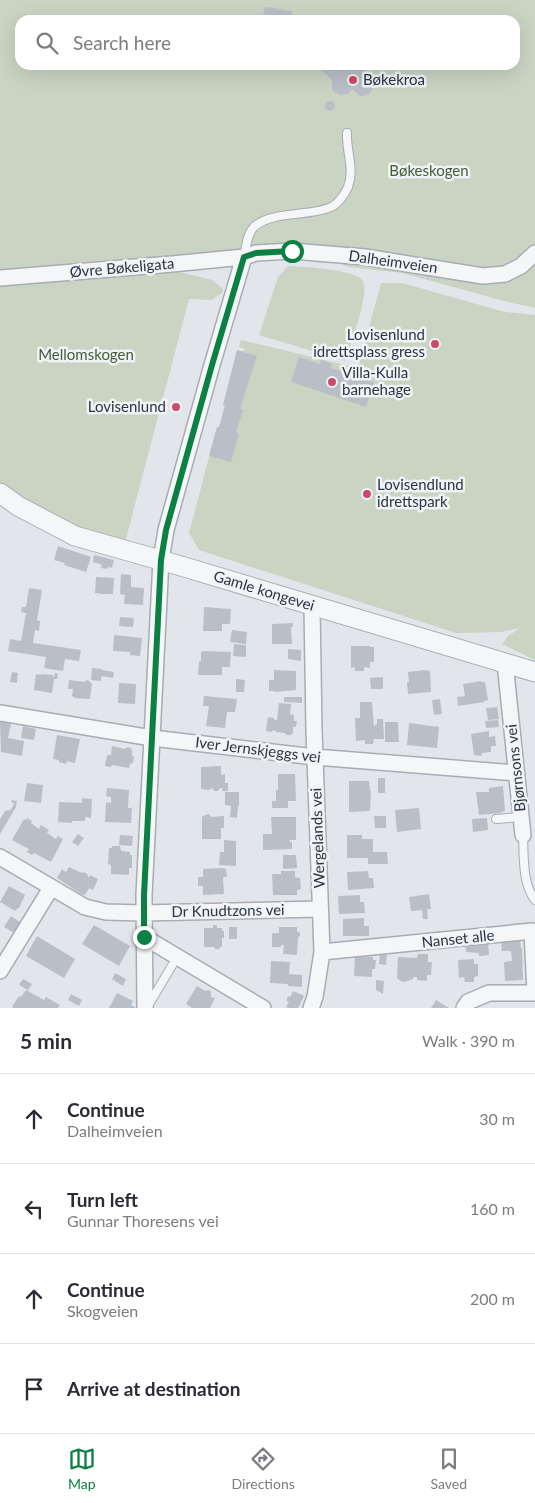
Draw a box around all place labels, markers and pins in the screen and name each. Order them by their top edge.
place label: Bøkekroa [363,70,425,88]
marker: Bøkekroa [347,74,359,86]
place label: Lovisenlund idrettsplass gress [313,325,425,360]
marker: Lovisenlund idrettsplass gress [429,338,441,350]
place label: Villa-Kulla barnehage [342,363,411,398]
marker: Villa-Kulla barnehage [326,376,338,388]
place label: Lovisenlund [88,397,166,415]
marker: Lovisenlund [170,401,182,413]
place label: Lovisendlund idrettspark [377,475,464,510]
marker: Lovisendlund idrettspark [361,488,373,500]

